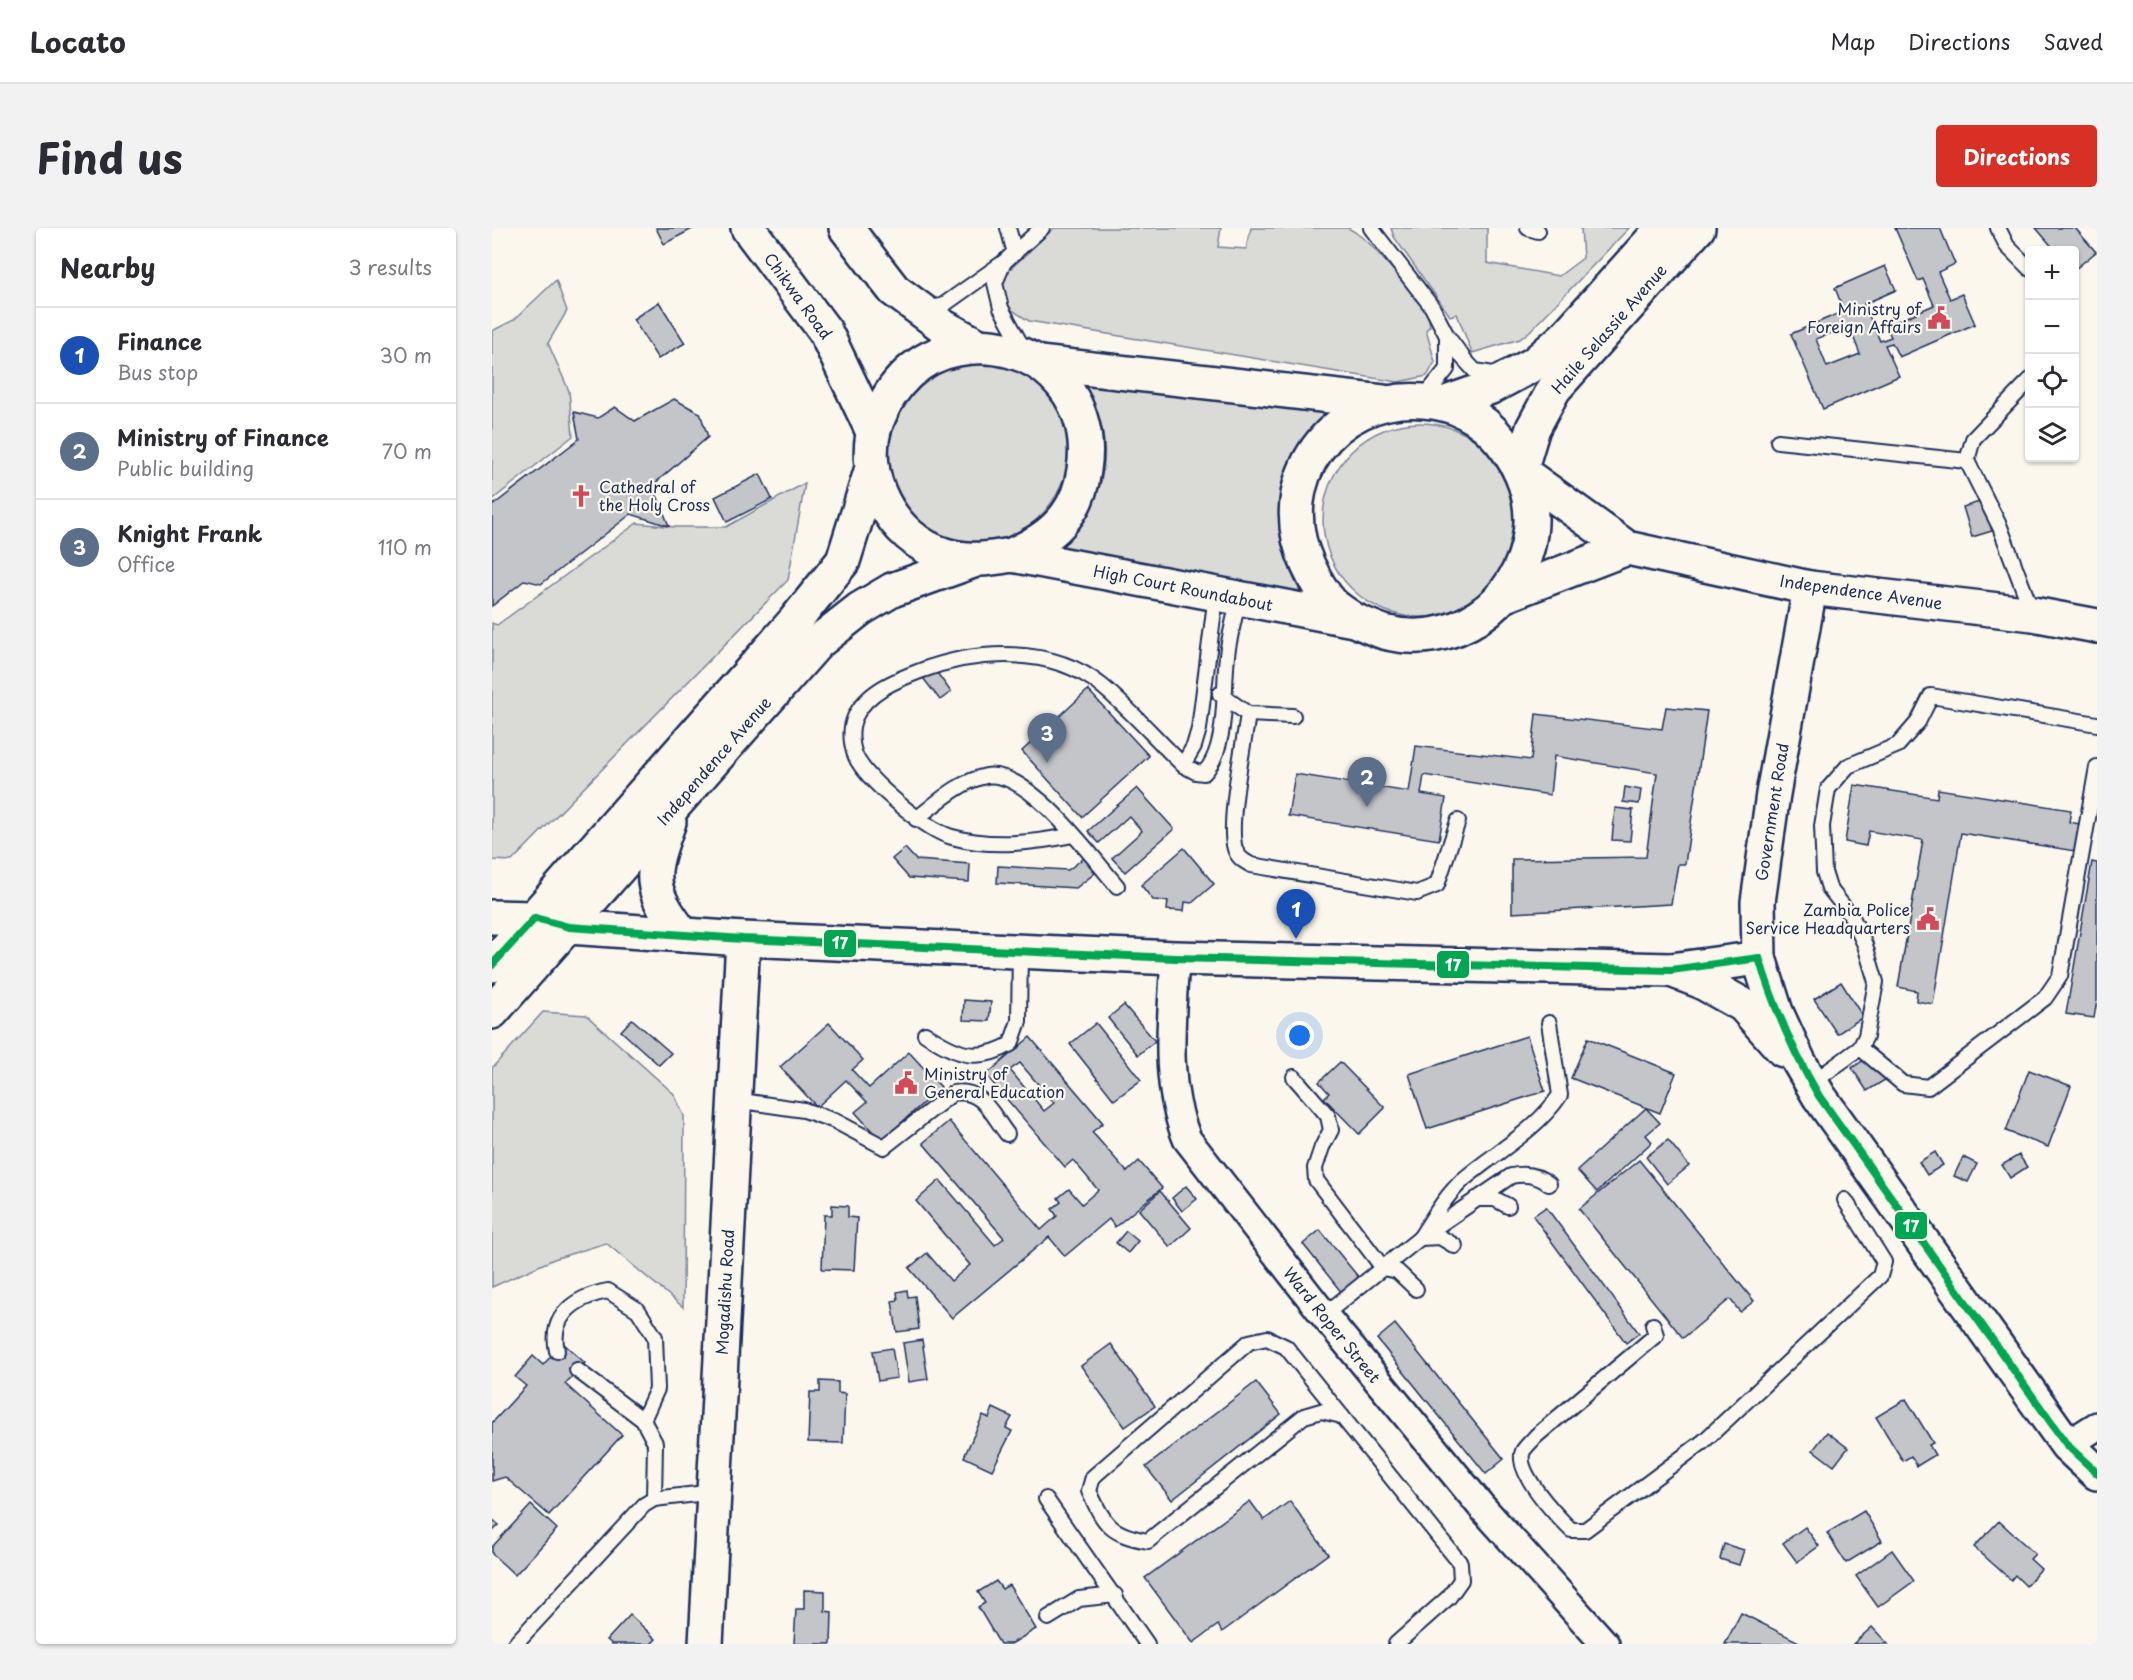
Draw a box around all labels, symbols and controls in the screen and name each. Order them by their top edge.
text: Locato [30,20,126,63]
text: Map [1830,25,1875,57]
text: Directions [1908,25,2010,57]
text: Saved [2043,25,2103,57]
text: Find us [36,125,183,188]
button: Directions [1936,125,2097,187]
map controls [2025,246,2079,462]
button: + [2025,246,2079,300]
street label: Chikwa Road [759,247,839,344]
text: Nearby [60,248,155,287]
text: 3 results [349,252,432,282]
street label: Haile Selassie Avenue [1545,258,1672,399]
place label: Ministry of Foreign Affairs [1807,296,1923,338]
button: − [2025,300,2079,354]
public building icon: Ministry of Foreign Affairs [1926,305,1952,331]
text: Finance [117,324,202,357]
text: 1 [75,340,84,370]
text: 30 m [379,340,432,370]
button: locate [2025,354,2079,408]
text: Bus stop [117,357,198,387]
button: layers [2025,408,2079,462]
text: Ministry of Finance [117,420,329,453]
text: 2 [72,436,87,466]
text: 70 m [382,436,432,466]
text: Public building [117,453,254,483]
place label: Cathedral of the Holy Cross [599,474,710,516]
church icon: Cathedral of the Holy Cross [568,483,594,509]
text: Knight Frank [117,516,263,549]
text: 3 [73,532,86,562]
text: 110 m [378,532,432,562]
text: Office [117,549,175,579]
street label: High Court Roundabout [1091,558,1275,616]
street label: Independence Avenue [1778,568,1944,614]
street label: Independence Avenue [650,690,776,830]
pin: 3 [1028,714,1066,763]
street label: Government Road [1748,741,1794,883]
pin: 2 [1348,758,1386,807]
pin: 1 [1276,890,1316,939]
place label: Zambia Police Service Headquarters [1745,897,1910,939]
public building icon: Zambia Police Service Headquarters [1915,906,1941,932]
line badge: 17 [823,929,857,958]
text: 17 [832,930,849,954]
line badge: 17 [1436,950,1470,979]
text: 17 [1445,952,1462,976]
your location [1285,1021,1314,1050]
place label: Ministry of General Education [924,1061,1065,1103]
public building icon: Ministry of General Education [893,1070,919,1096]
line badge: 17 [1894,1211,1928,1240]
text: 17 [1903,1213,1920,1237]
street label: Mogadishu Road [709,1228,739,1356]
street label: Ward Roper Street [1278,1261,1387,1388]

